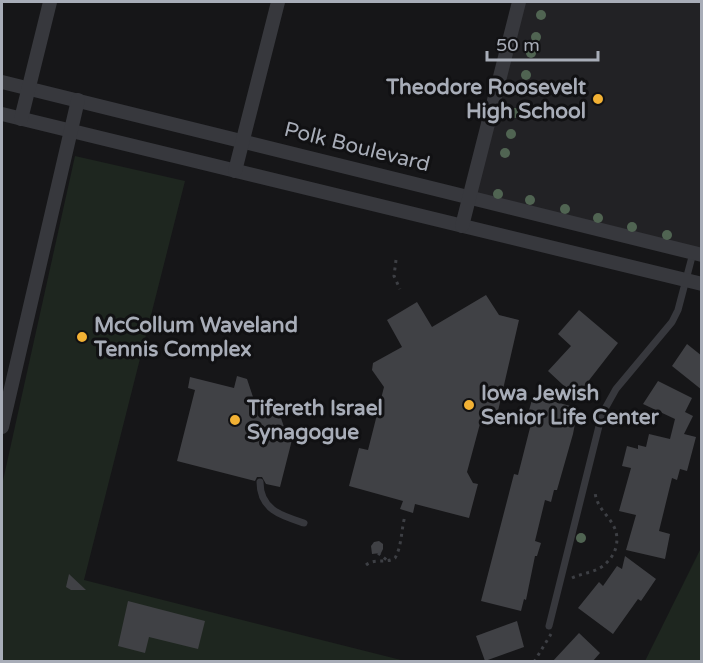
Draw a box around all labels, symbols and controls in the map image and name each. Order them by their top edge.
scale bar [487,24,598,62]
text: 50 m [496,34,540,56]
place label: Theodore Roosevelt High School [385,75,586,124]
marker: Theodore Roosevelt High School [591,92,605,106]
street label: Polk Boulevard [281,117,433,177]
place label: McCollum Waveland Tennis Complex [93,313,298,362]
marker: McCollum Waveland Tennis Complex [75,330,89,344]
place label: Iowa Jewish Senior Life Center [481,381,660,430]
place label: Tifereth Israel Synagogue [246,396,383,445]
marker: Iowa Jewish Senior Life Center [462,398,476,412]
marker: Tifereth Israel Synagogue [228,413,242,427]

